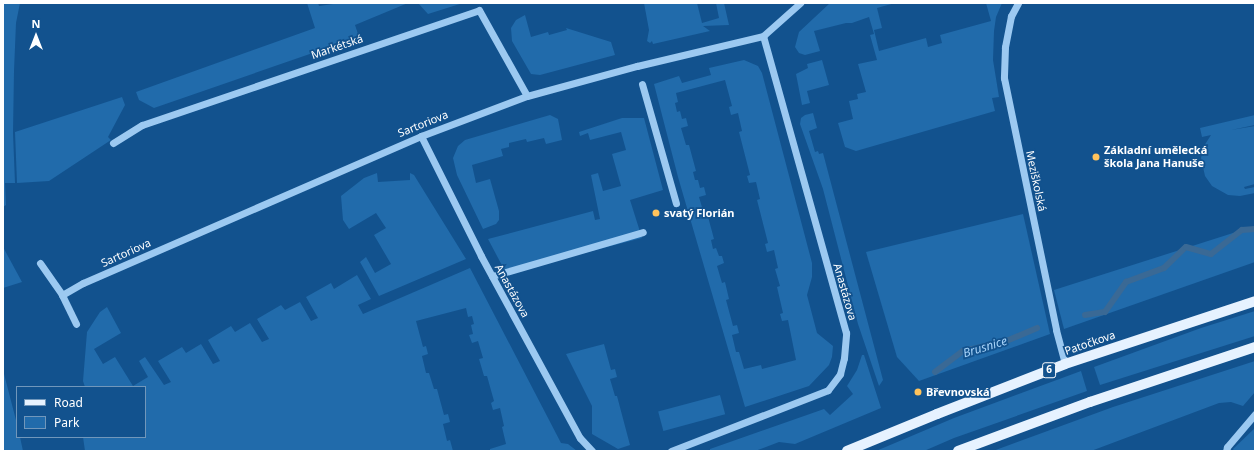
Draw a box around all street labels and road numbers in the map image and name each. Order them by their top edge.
street label: Markétská [309,32,365,62]
street label: Sartoriova [396,108,450,140]
street label: Meziškolská [1023,149,1049,213]
street label: Sartoriova [99,236,153,270]
street label: Anastázova [492,262,532,320]
street label: Anastázova [831,262,859,322]
street label: Patočkova [1063,328,1117,358]
road number: 6 [1042,362,1056,378]

